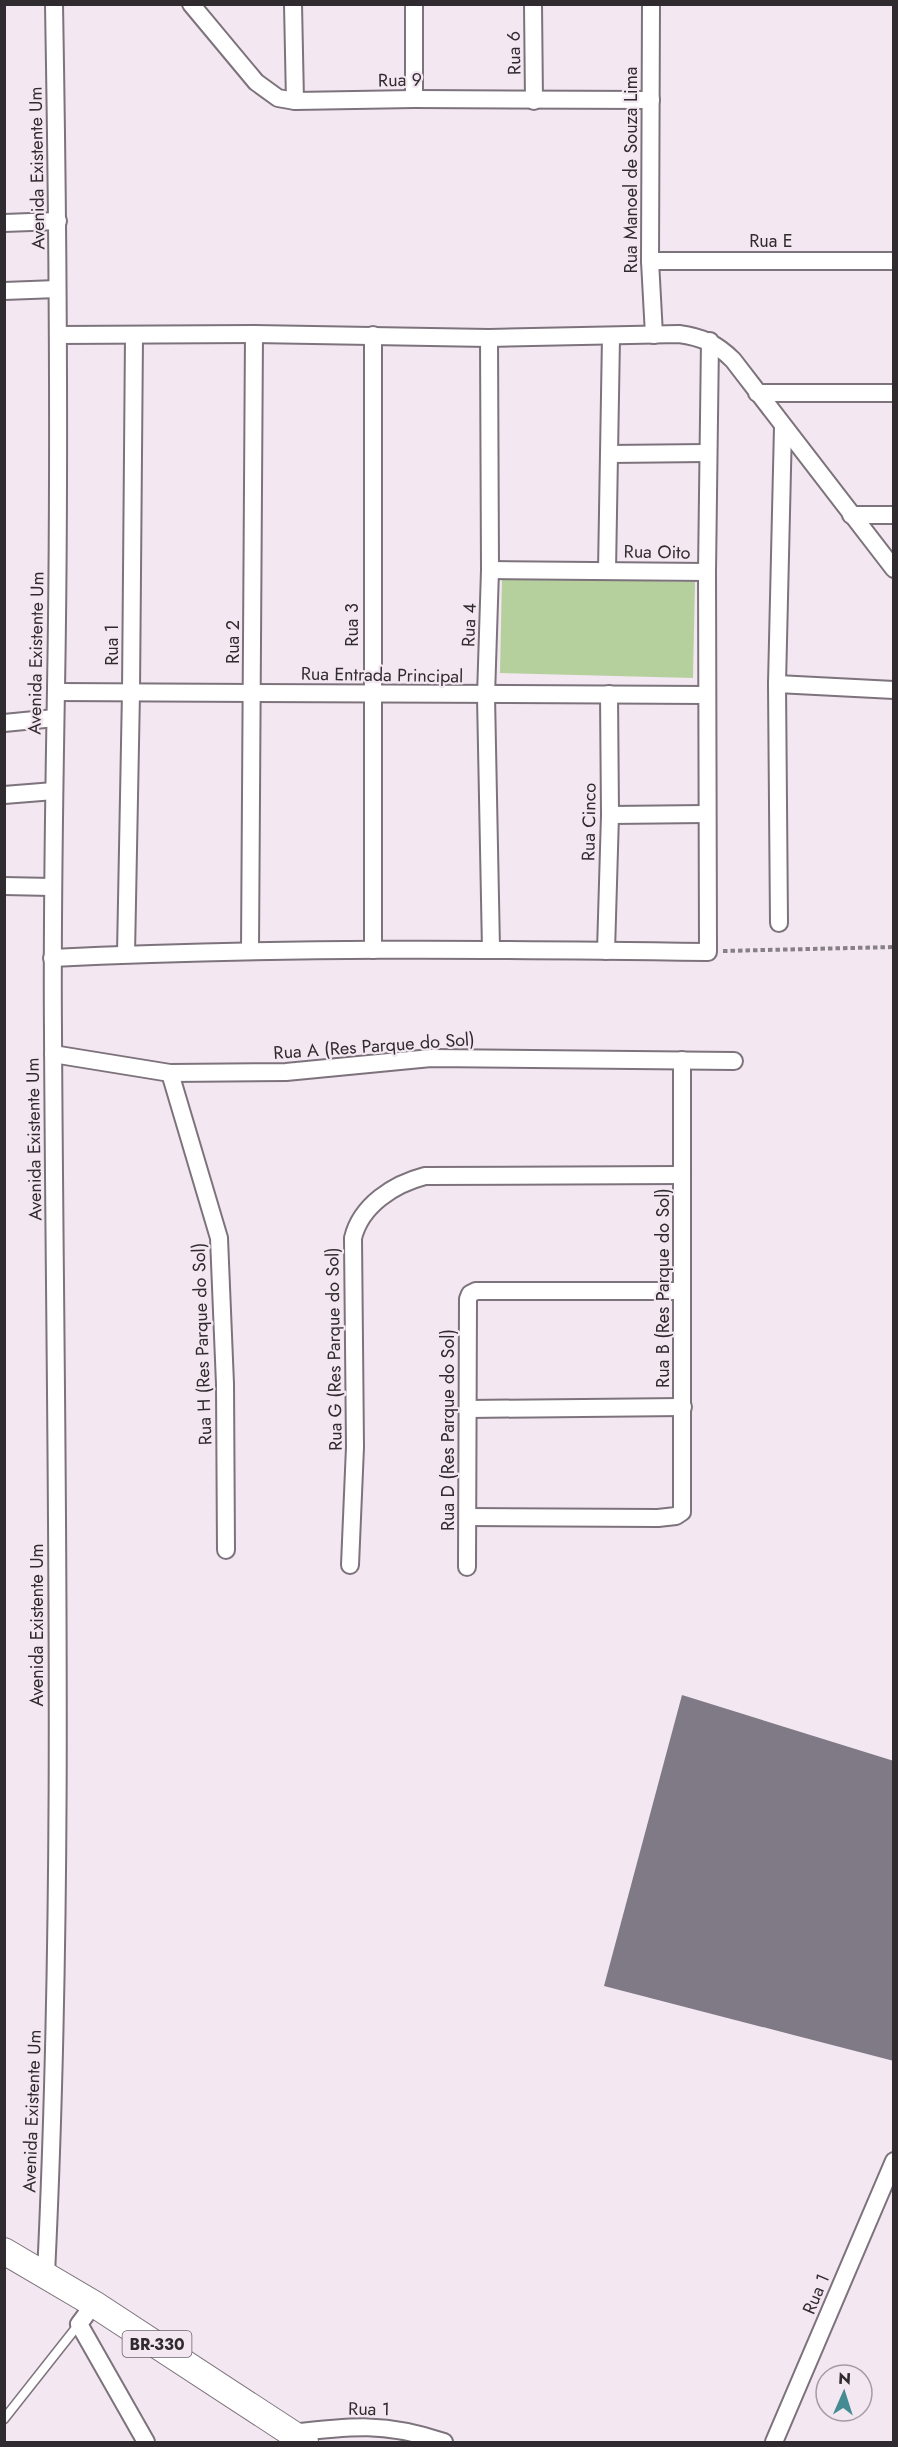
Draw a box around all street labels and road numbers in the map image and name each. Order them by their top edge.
street label: Rua 6 [501,31,527,75]
street label: Rua 9 [378,67,422,93]
street label: Rua Manoel de Souza Lima [618,67,644,273]
street label: Avenida Existente Um [23,86,51,250]
street label: Rua E [749,228,793,254]
street label: Rua Oito [623,538,691,566]
street label: Avenida Existente Um [22,571,50,735]
street label: Rua 3 [339,603,365,647]
street label: Rua 4 [455,603,483,647]
street label: Rua 2 [220,620,246,664]
street label: Rua 1 [99,624,125,666]
street label: Rua Entrada Principal [301,661,463,689]
street label: Rua Cinco [575,782,603,861]
street label: Rua A (Res Parque do Sol) [273,1026,475,1066]
street label: Avenida Existente Um [20,1057,48,1221]
street label: Rua B (Res Parque do Sol) [650,1188,676,1388]
street label: Rua H (Res Parque do Sol) [185,1242,219,1446]
street label: Rua G (Res Parque do Sol) [319,1247,349,1451]
street label: Rua D (Res Parque do Sol) [435,1329,461,1531]
street label: Avenida Existente Um [24,1543,50,1707]
street label: Avenida Existente Um [16,2029,48,2193]
street label: Rua 1 [796,2270,836,2318]
road number: BR-330 [122,2331,192,2357]
street label: Rua 1 [348,2396,390,2422]

